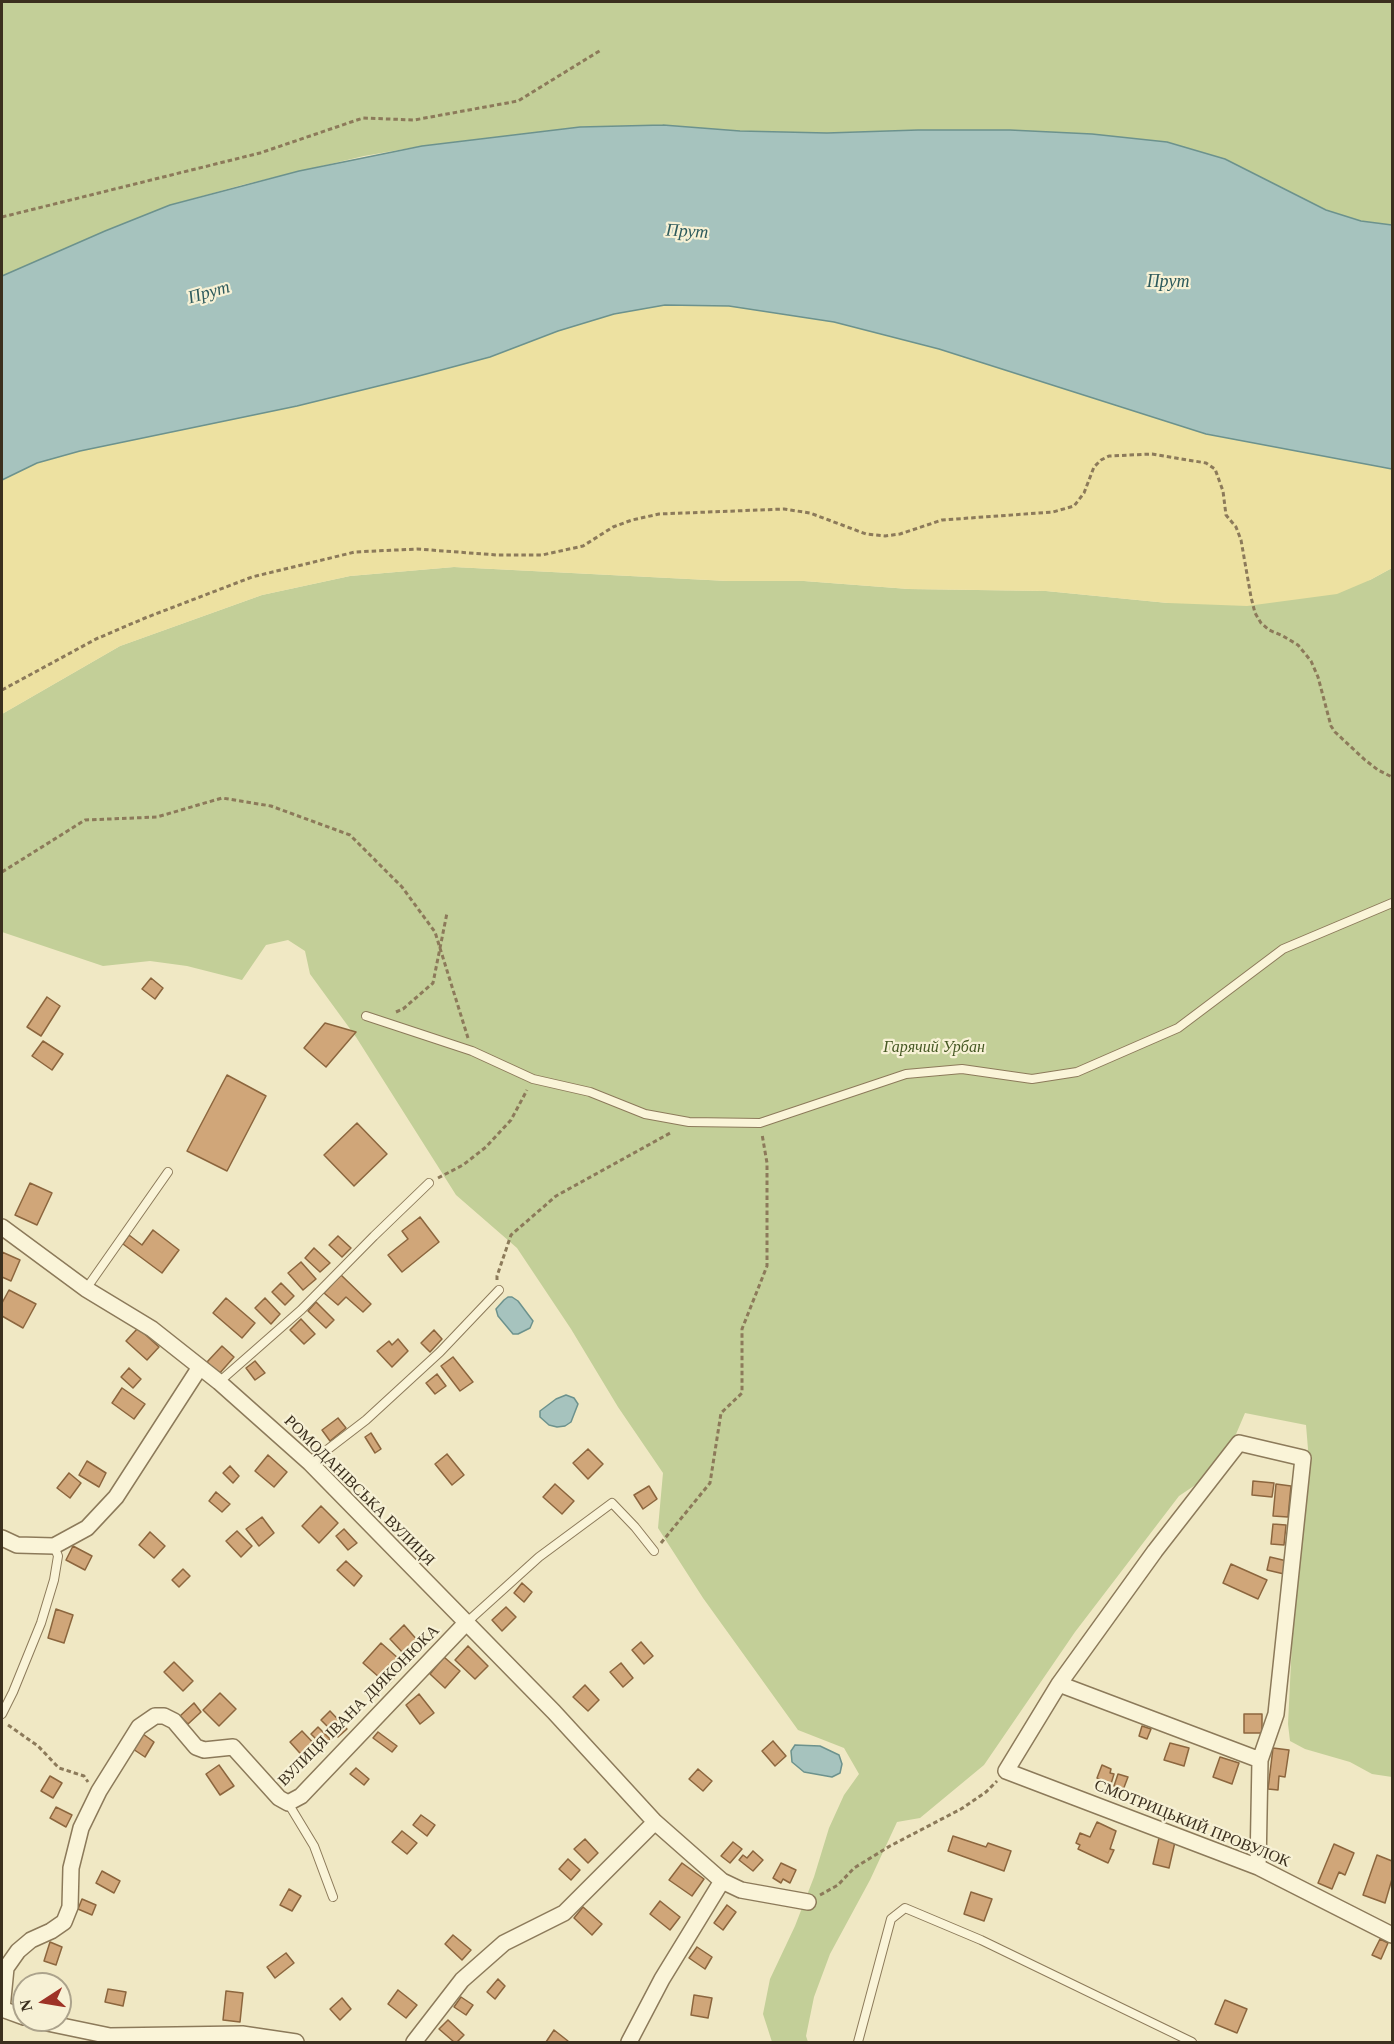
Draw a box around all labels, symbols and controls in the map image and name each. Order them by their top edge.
water label: Прут [665,220,709,244]
water label: Прут [1147,271,1189,293]
water label: Прут [185,277,233,309]
park label: Гарячий Урбан [883,1038,985,1058]
street label: РОМОДАНІВСЬКА ВУЛИЦЯ [280,1412,438,1570]
street label: ВУЛИЦЯ ІВАНА ДІЯКОНЮКА [274,1621,444,1791]
street label: СМОТРИЦЬКИЙ ПРОВУЛОК [1091,1776,1293,1872]
north arrow [12,1972,72,2032]
text: N [16,1998,35,2013]

